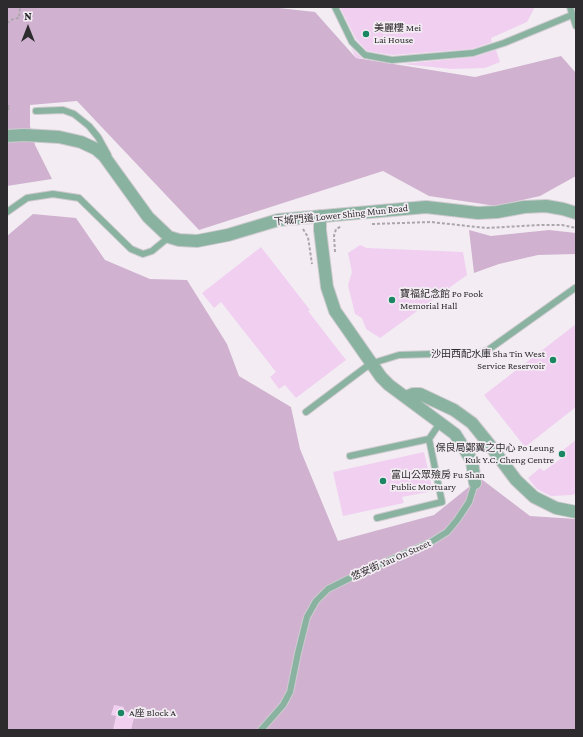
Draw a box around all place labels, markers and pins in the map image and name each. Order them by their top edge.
place label: 美麗樓 Mei Lai House [374,22,421,46]
marker: 美麗樓 Mei Lai House [361,29,371,39]
place label: 寶福紀念館 Po Fook Memorial Hall [400,288,483,312]
marker: 寶福紀念館 Po Fook Memorial Hall [387,295,397,305]
place label: 沙田西配水庫 Sha Tin West Service Reservoir [431,348,545,372]
marker: 沙田西配水庫 Sha Tin West Service Reservoir [548,355,558,365]
place label: 保良局鄭翼之中心 Po Leung Kuk Y.C. Cheng Centre [436,442,554,466]
marker: 保良局鄭翼之中心 Po Leung Kuk Y.C. Cheng Centre [557,449,567,459]
place label: 富山公眾殮房 Fu Shan Public Mortuary [391,469,485,492]
marker: 富山公眾殮房 Fu Shan Public Mortuary [378,476,388,486]
place label: A座 Block A [129,707,176,719]
marker: A座 Block A [116,708,126,718]

